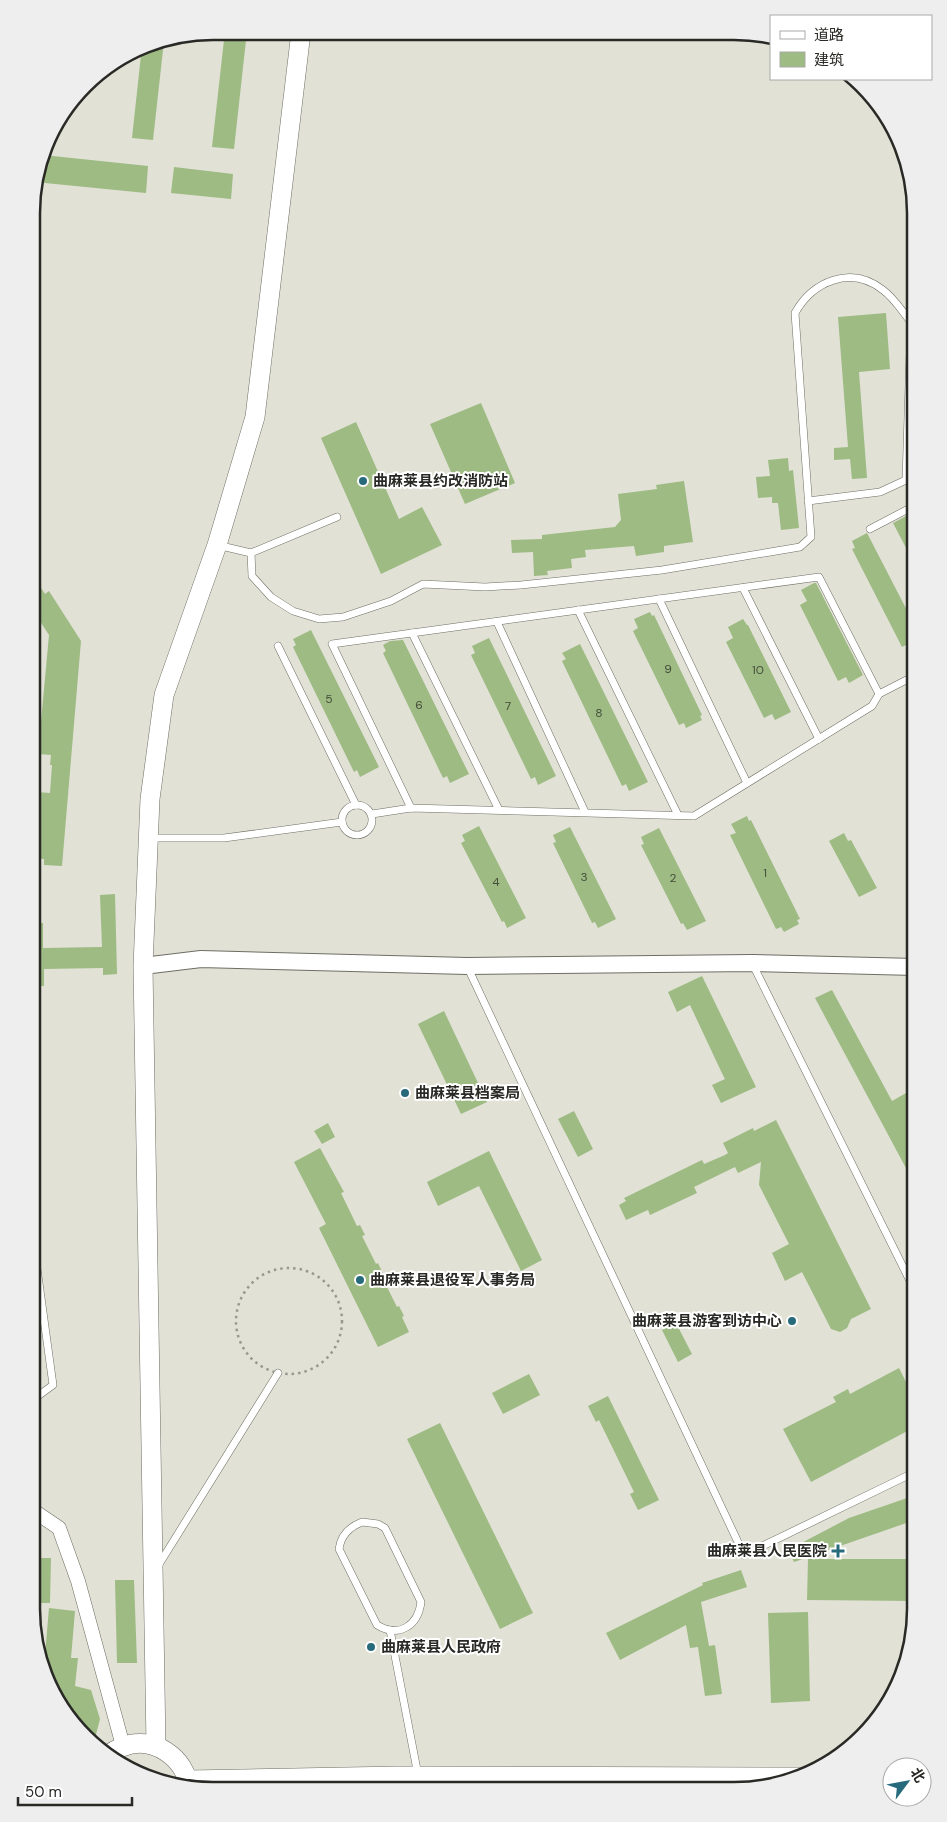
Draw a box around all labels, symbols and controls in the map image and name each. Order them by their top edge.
legend [770,15,932,80]
text: 道路 [814,25,844,45]
text: 建筑 [814,50,844,70]
place label: 曲麻莱县约改消防站 [373,471,508,491]
marker: 曲麻莱县约改消防站 [357,475,369,487]
house number: 9 [664,661,672,677]
house number: 10 [752,662,764,678]
house number: 5 [325,691,333,707]
house number: 6 [415,697,423,713]
house number: 7 [505,698,511,714]
house number: 8 [595,705,603,721]
house number: 1 [763,865,767,881]
house number: 3 [580,869,588,885]
house number: 2 [670,870,677,886]
house number: 4 [492,874,500,890]
place label: 曲麻莱县档案局 [415,1083,520,1103]
marker: 曲麻莱县档案局 [399,1087,411,1099]
place label: 曲麻莱县退役军人事务局 [370,1270,535,1290]
marker: 曲麻莱县退役军人事务局 [354,1274,366,1286]
place label: 曲麻莱县游客到访中心 [632,1311,782,1331]
marker: 曲麻莱县游客到访中心 [786,1315,798,1327]
place label: 曲麻莱县人民医院 [707,1541,827,1561]
marker: 曲麻莱县人民医院 [831,1544,845,1558]
place label: 曲麻莱县人民政府 [381,1637,501,1657]
marker: 曲麻莱县人民政府 [365,1641,377,1653]
north arrow [882,1757,932,1807]
text: 北 [907,1764,929,1786]
scale bar [18,1774,131,1806]
text: 50 m [25,1782,62,1802]

